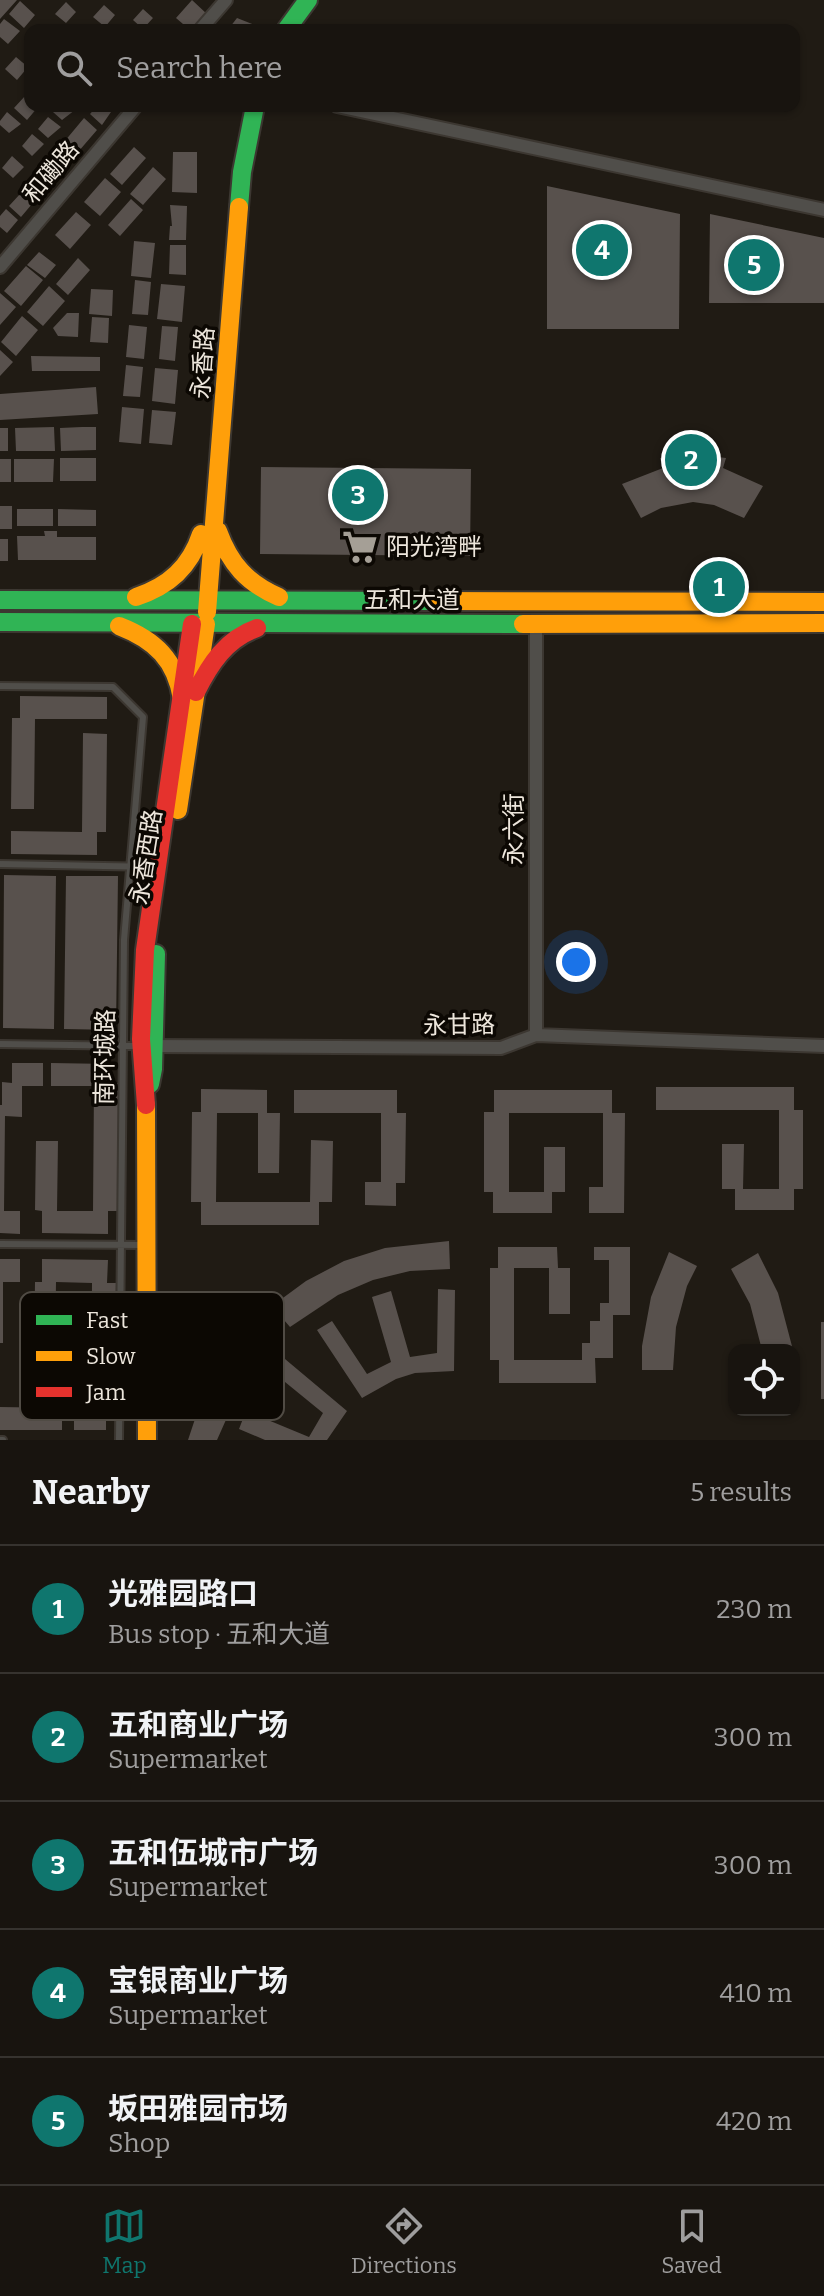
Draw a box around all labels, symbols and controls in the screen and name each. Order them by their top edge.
search box [24,24,800,112]
icon: search [52,46,96,90]
text: Search here [116,50,283,86]
street label: 和磡路 [17,135,85,209]
pin: 4 [576,220,628,280]
pin: 5 [728,235,780,295]
street label: 永香路 [187,326,219,400]
pin: 2 [665,430,717,490]
pin: 3 [332,465,384,525]
supermarket icon: 阳光湾畔 [341,528,379,566]
place label: 阳光湾畔 [386,533,482,561]
pin: 1 [693,557,745,617]
street label: 五和大道 [364,586,460,614]
street label: 永六街 [500,793,528,865]
street label: 永香西路 [125,807,167,907]
your location [556,942,596,982]
street label: 南环城路 [90,1009,120,1105]
street label: 永甘路 [423,1010,495,1040]
legend [20,1292,284,1420]
text: Fast [86,1307,128,1334]
text: Slow [86,1343,136,1370]
map controls [728,1344,800,1416]
button: locate [728,1344,800,1416]
text: Jam [85,1379,126,1406]
text: Nearby [32,1472,150,1513]
text: 5 results [690,1477,792,1508]
text: 光雅园路口 [108,1576,258,1612]
text: 1 [52,1594,64,1625]
text: 230 m [716,1594,792,1625]
text: Bus stop · 五和大道 [108,1619,330,1650]
text: 五和商业广场 [108,1707,288,1743]
text: 2 [51,1722,65,1753]
text: 300 m [714,1722,792,1753]
text: Supermarket [108,1744,268,1775]
text: 五和伍城市广场 [108,1835,318,1871]
text: 3 [51,1850,65,1881]
text: 300 m [714,1850,792,1881]
text: Supermarket [108,1872,268,1903]
text: 宝银商业广场 [108,1963,288,1999]
text: 4 [50,1978,66,2009]
text: 410 m [720,1978,792,2009]
text: Supermarket [108,2000,268,2031]
text: 坂田雅园市场 [108,2091,288,2127]
text: 5 [51,2106,65,2137]
text: 420 m [716,2106,792,2137]
text: Shop [108,2128,170,2159]
tab: Map [102,2204,147,2279]
tab: Directions [351,2204,457,2279]
tab: Saved [661,2204,722,2279]

